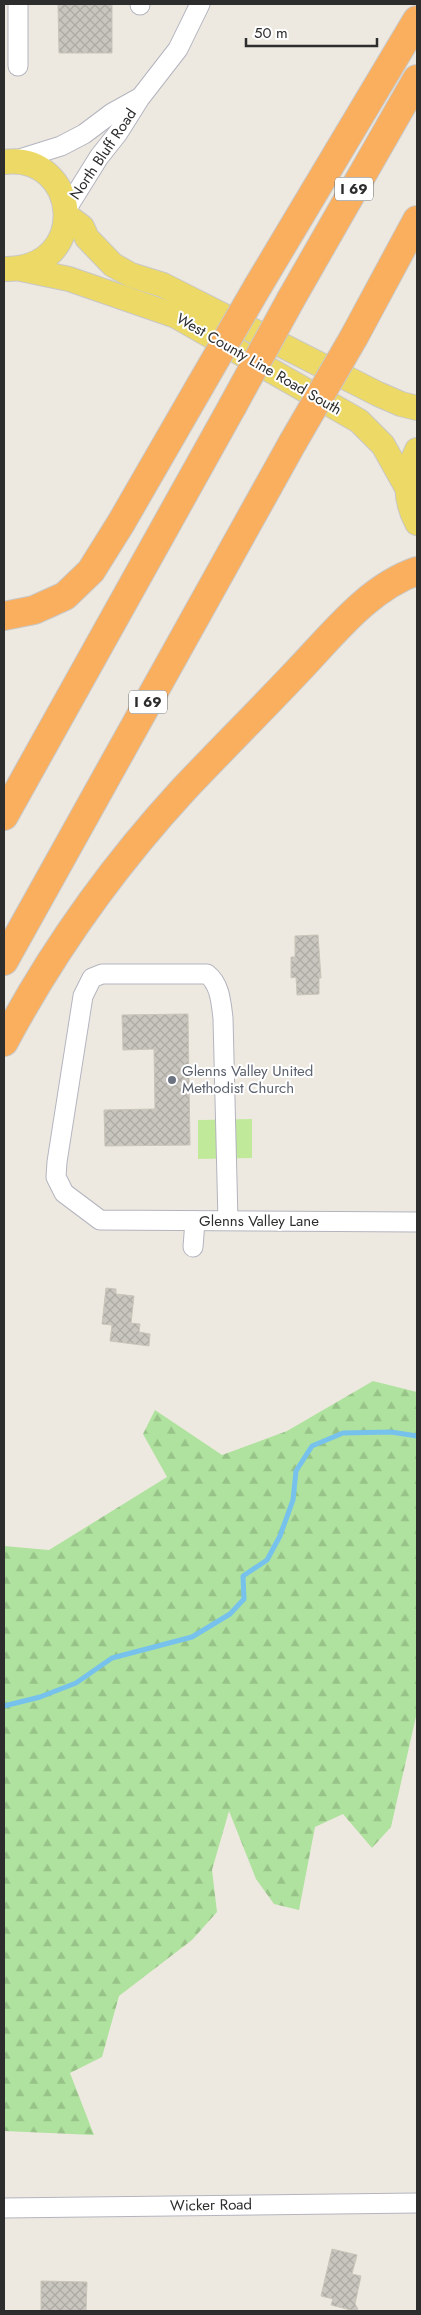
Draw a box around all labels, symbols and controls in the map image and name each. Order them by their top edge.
scale bar [246,15,377,47]
text: 50 m [254,22,288,44]
street label: North Bluff Road [64,104,142,204]
road number: I 69 [335,178,373,200]
street label: West County Line Road South [172,308,346,420]
road number: I 69 [129,690,167,714]
place label: Glenns Valley United Methodist Church [182,1060,313,1099]
marker: Glenns Valley United Methodist Church [166,1074,178,1086]
street label: Glenns Valley Lane [199,1210,319,1232]
street label: Wicker Road [170,2193,252,2217]

